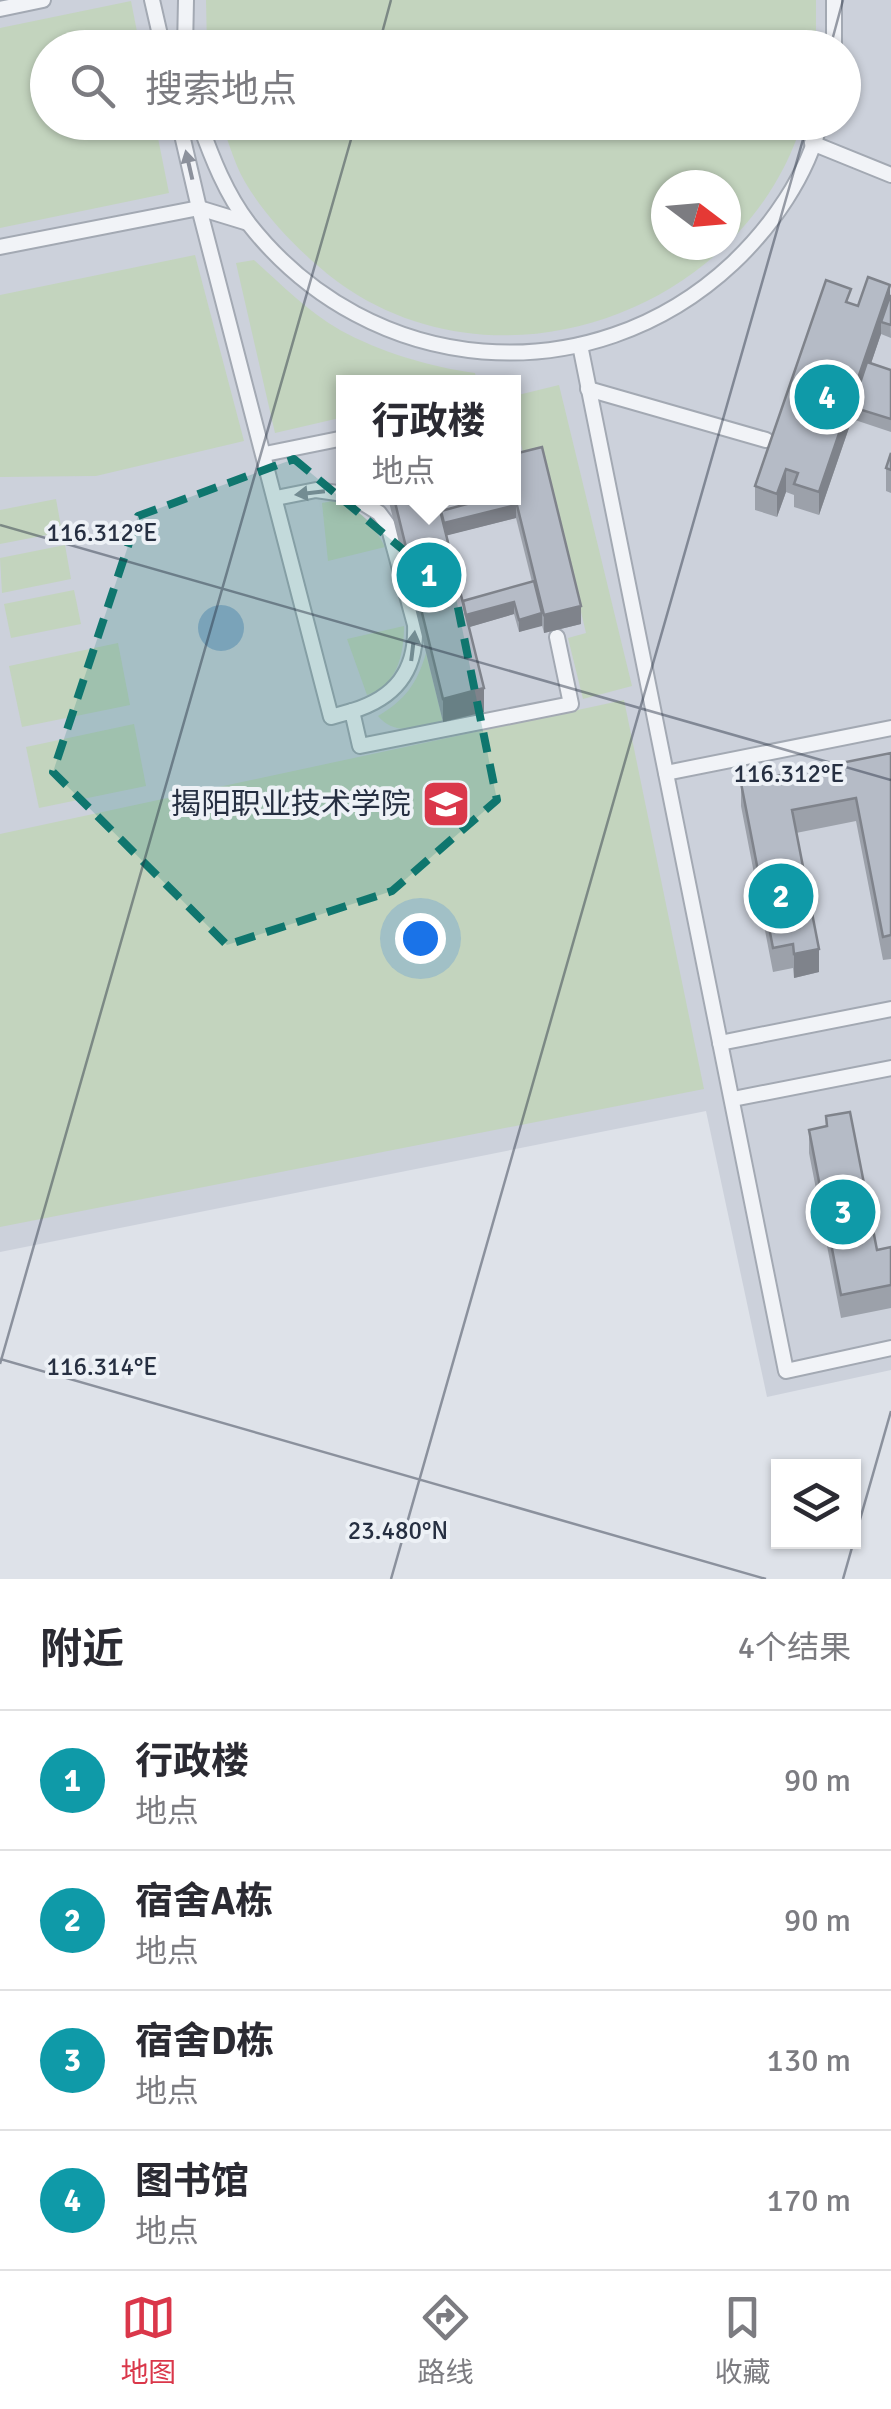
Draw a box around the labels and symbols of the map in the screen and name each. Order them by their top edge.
one-way arrow [181,149,196,180]
north arrow [651,170,741,260]
pin: 4 [794,360,860,434]
one-way arrow [294,485,325,501]
text: 116.312°E [47,517,158,548]
pin: 1 [396,538,462,612]
one-way arrow [405,630,421,662]
text: 116.312°E [734,758,845,789]
school or university icon: 揭阳职业技术学院 [420,778,472,830]
place label: 揭阳职业技术学院 [171,786,411,823]
pin: 2 [748,858,814,934]
your location [395,913,446,964]
pin: 3 [810,1174,876,1250]
text: 116.314°E [47,1351,158,1382]
text: 23.480°N [348,1515,448,1546]

